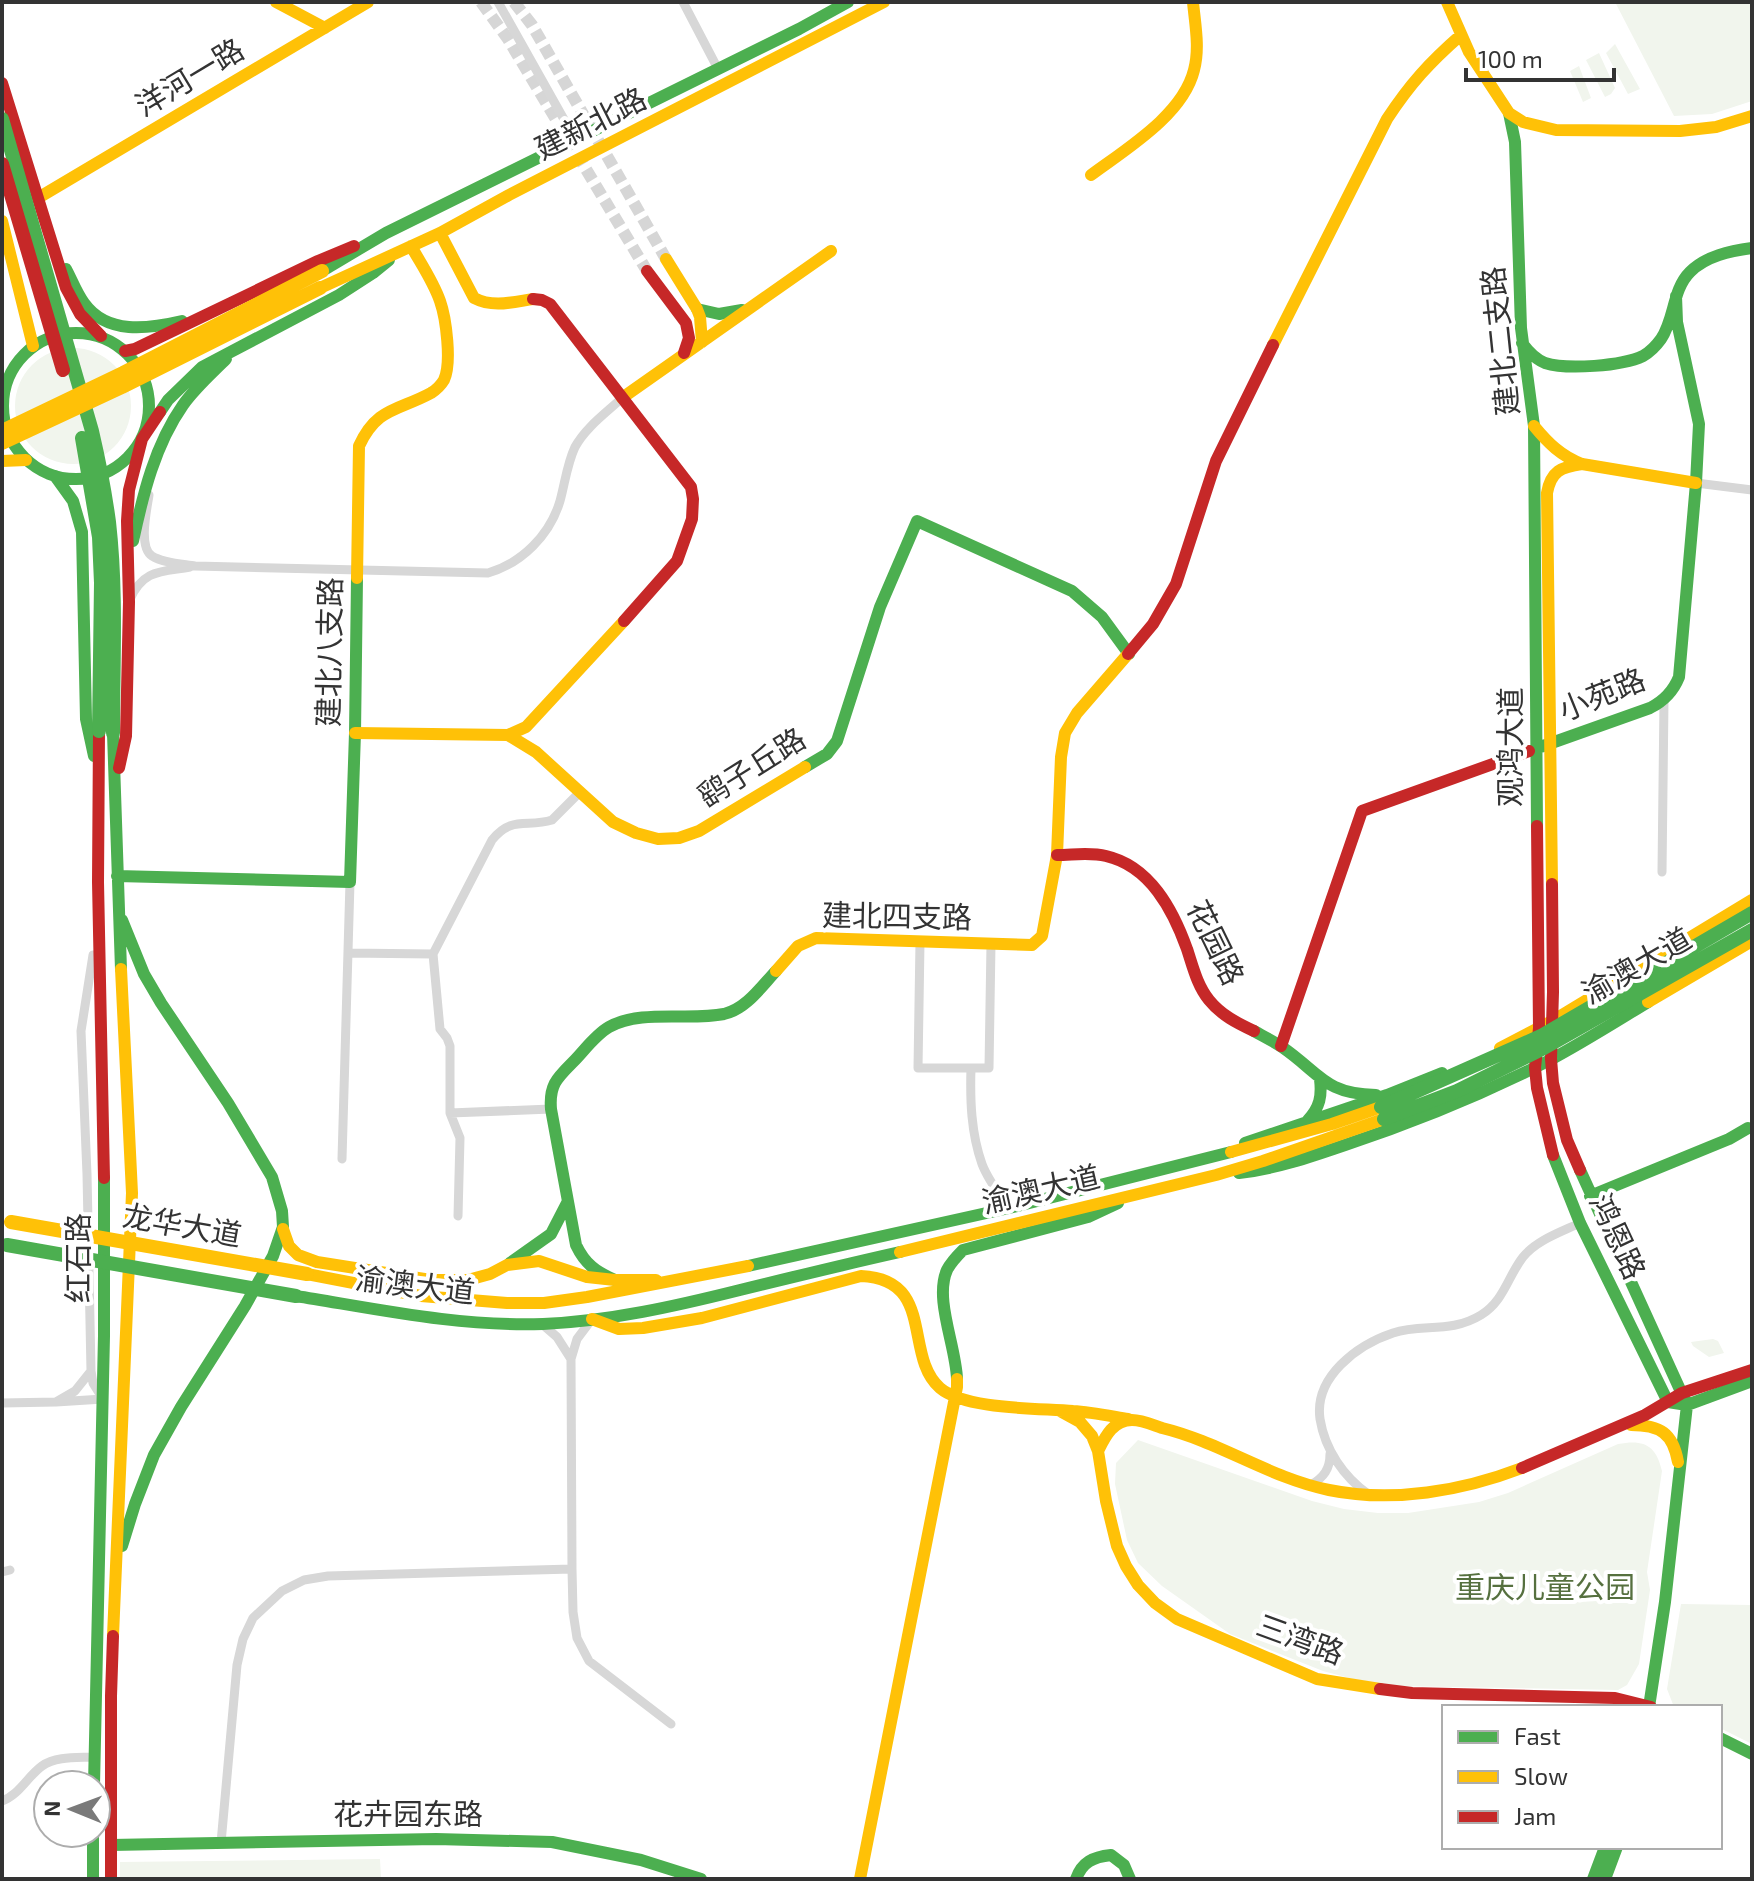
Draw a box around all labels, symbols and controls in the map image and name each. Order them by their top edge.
street label: 洋河一路 [128,30,250,123]
scale bar [1466,32,1614,82]
text: 100 m [1478,44,1543,73]
street label: 建新北路 [528,79,652,165]
street label: 建北二支路 [1473,265,1525,418]
street label: 建北八支路 [309,577,347,727]
street label: 小苑路 [1553,660,1650,727]
street label: 观鸿大道 [1491,687,1527,807]
street label: 鹞子丘路 [691,719,811,813]
street label: 花园路 [1181,894,1253,990]
street label: 建北四支路 [822,896,972,934]
street label: 渝澳大道 [1575,919,1697,1010]
street label: 渝澳大道 [978,1157,1103,1219]
street label: 鸿恩路 [1583,1188,1654,1285]
street label: 龙华大道 [120,1196,245,1252]
street label: 红石路 [59,1213,95,1303]
street label: 渝澳大道 [353,1259,477,1309]
park label: 重庆儿童公园 [1455,1568,1635,1604]
street label: 三湾路 [1252,1606,1349,1670]
legend [1442,1705,1722,1849]
text: Fast [1514,1721,1561,1750]
text: Slow [1514,1761,1568,1790]
north arrow [32,1769,112,1849]
street label: 花卉园东路 [333,1795,483,1831]
text: N [38,1800,64,1817]
text: Jam [1514,1801,1556,1830]

